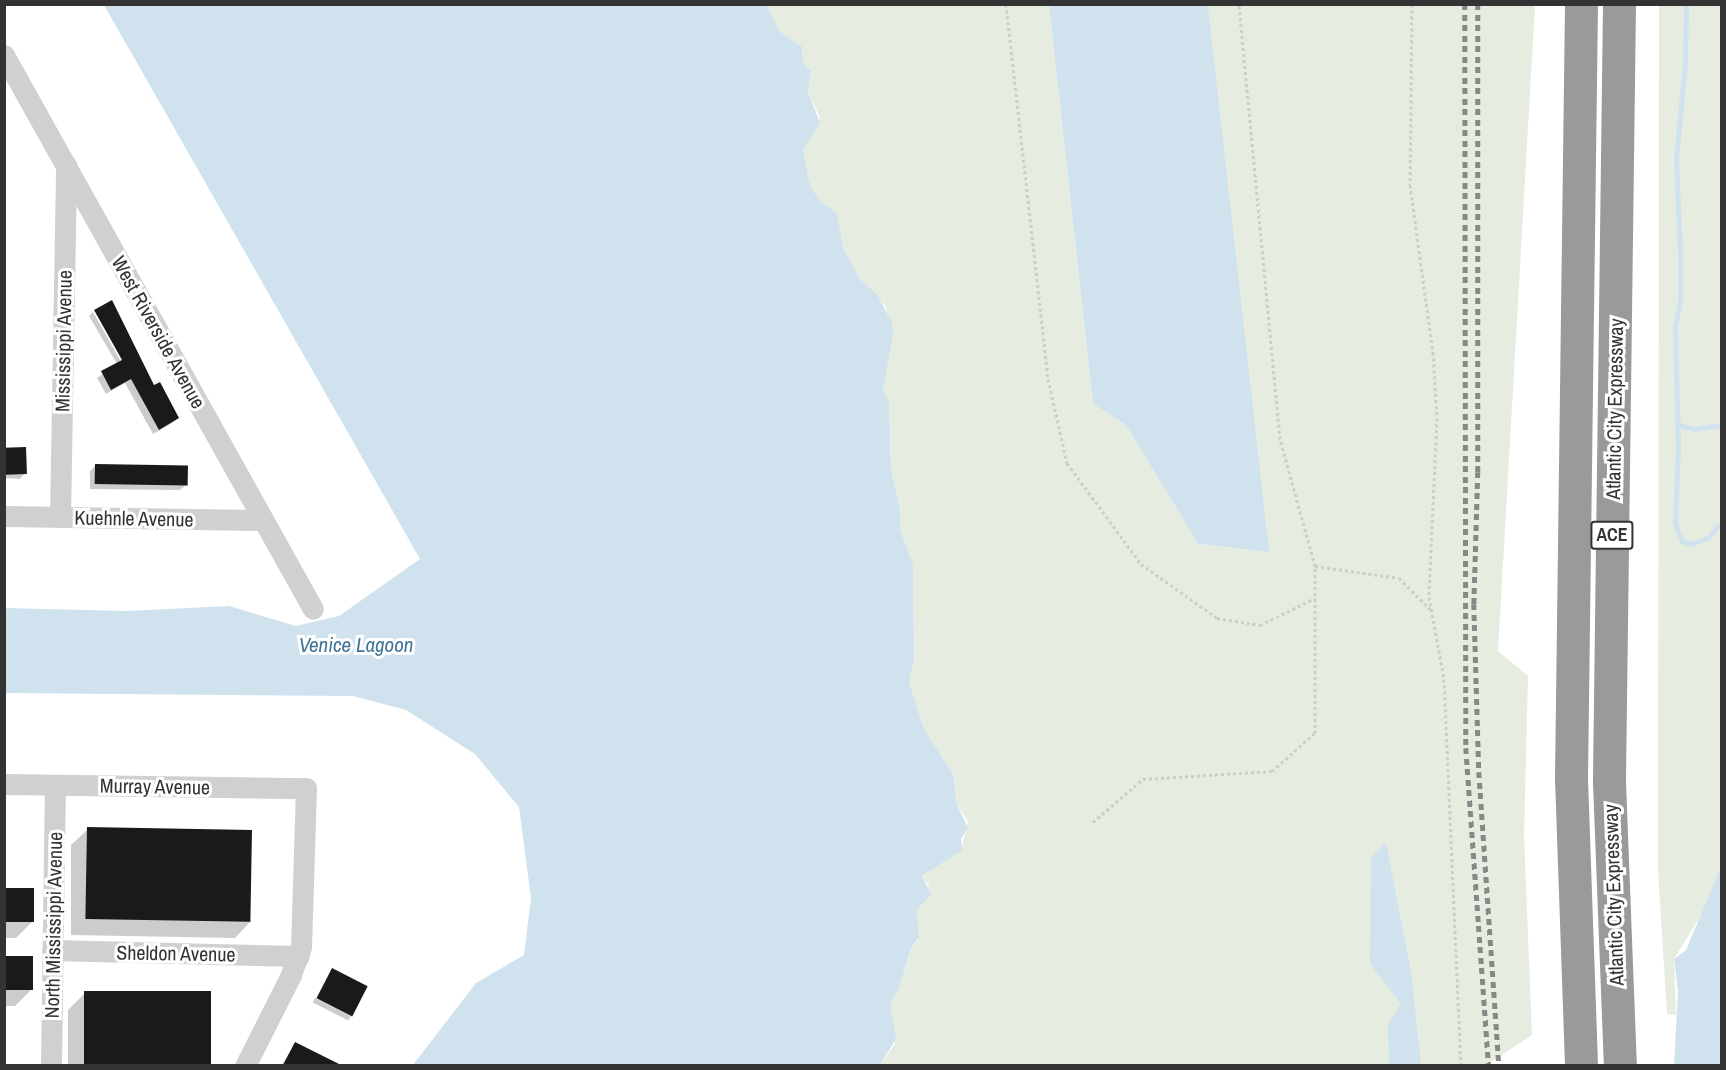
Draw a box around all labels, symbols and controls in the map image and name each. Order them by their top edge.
street label: West Riverside Avenue [107,251,211,413]
street label: Mississippi Avenue [50,269,76,413]
street label: Atlantic City Expressway [1600,318,1628,500]
street label: Kuehnle Avenue [74,505,194,531]
road number: ACE [1590,520,1634,550]
water label: Venice Lagoon [299,632,413,658]
street label: Murray Avenue [99,773,211,799]
street label: Atlantic City Expressway [1598,804,1628,986]
street label: North Mississippi Avenue [39,831,67,1019]
street label: Sheldon Avenue [116,940,236,966]

